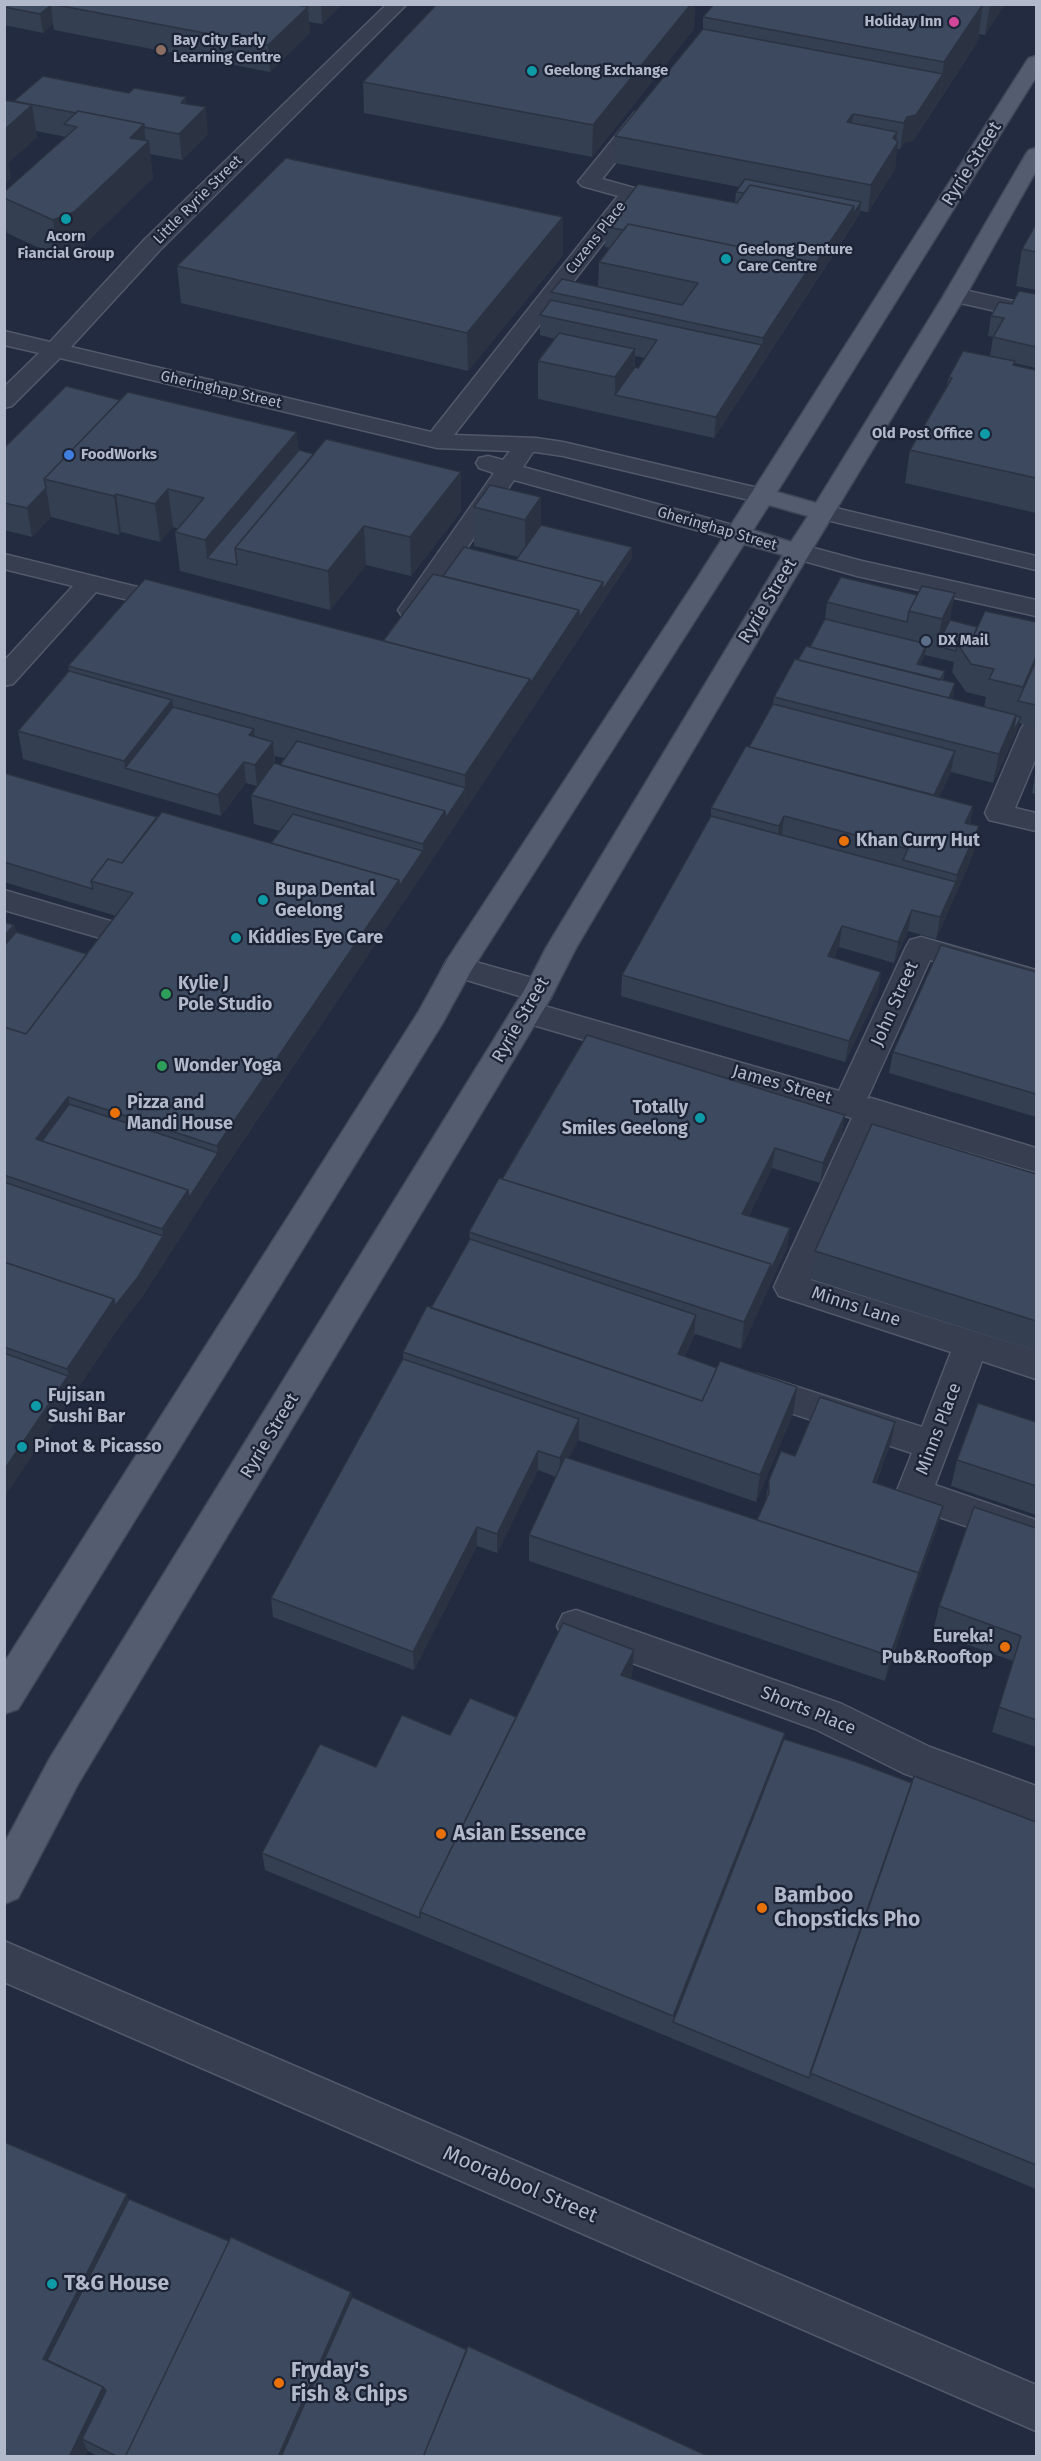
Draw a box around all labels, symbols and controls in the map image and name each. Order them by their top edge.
place label: Holiday Inn [865,13,942,31]
marker: Holiday Inn [947,15,961,29]
place label: Bay City Early Learning Centre [173,32,281,67]
marker: Bay City Early Learning Centre [154,43,168,57]
place label: Geelong Exchange [544,62,668,80]
marker: Geelong Exchange [525,64,539,78]
street label: Ryrie Street [938,118,1006,210]
street label: Little Ryrie Street [150,152,246,248]
street label: Cuzens Place [562,198,630,278]
marker: Acorn Fiancial Group [59,212,73,226]
place label: Acorn Fiancial Group [17,228,115,263]
place label: Geelong Denture Care Centre [738,241,853,276]
marker: Geelong Denture Care Centre [719,252,733,266]
street label: Gheringhap Street [159,367,283,413]
place label: Old Post Office [872,425,973,443]
marker: Old Post Office [978,427,992,441]
place label: FoodWorks [81,446,157,464]
marker: FoodWorks [62,448,76,462]
street label: Gheringhap Street [655,503,779,555]
street label: Ryrie Street [734,555,802,647]
place label: DX Mail [938,632,988,650]
marker: DX Mail [919,634,933,648]
place label: Khan Curry Hut [856,830,980,852]
marker: Khan Curry Hut [837,834,851,848]
place label: Bupa Dental Geelong [275,879,375,922]
marker: Bupa Dental Geelong [256,893,270,907]
place label: Kiddies Eye Care [248,927,383,949]
marker: Kiddies Eye Care [229,931,243,945]
street label: John Street [867,958,923,1050]
place label: Kylie J Pole Studio [178,973,272,1016]
street label: Ryrie Street [488,973,554,1067]
marker: Kylie J Pole Studio [159,987,173,1001]
place label: Wonder Yoga [174,1055,282,1077]
marker: Wonder Yoga [155,1059,169,1073]
street label: James Street [730,1060,834,1110]
place label: Pizza and Mandi House [127,1092,233,1134]
place label: Totally Smiles Geelong [562,1097,688,1140]
marker: Pizza and Mandi House [108,1106,122,1120]
marker: Totally Smiles Geelong [693,1111,707,1125]
street label: Minns Lane [809,1282,903,1332]
street label: Minns Place [912,1380,966,1478]
place label: Fujisan Sushi Bar [48,1385,125,1428]
street label: Ryrie Street [236,1390,304,1482]
marker: Fujisan Sushi Bar [29,1399,43,1413]
place label: Pinot & Picasso [34,1436,162,1458]
marker: Pinot & Picasso [15,1440,29,1454]
place label: Eureka! Pub&Rooftop [882,1626,993,1668]
marker: Eureka! Pub&Rooftop [998,1640,1012,1654]
street label: Shorts Place [757,1682,859,1740]
place label: Asian Essence [453,1821,586,1847]
marker: Asian Essence [434,1827,448,1841]
place label: Bamboo Chopsticks Pho [774,1883,920,1933]
marker: Bamboo Chopsticks Pho [755,1901,769,1915]
street label: Moorabool Street [439,2141,601,2229]
place label: T&G House [64,2271,169,2297]
marker: T&G House [45,2277,59,2291]
place label: Fryday's Fish & Chips [291,2358,407,2408]
marker: Fryday's Fish & Chips [272,2376,286,2390]

